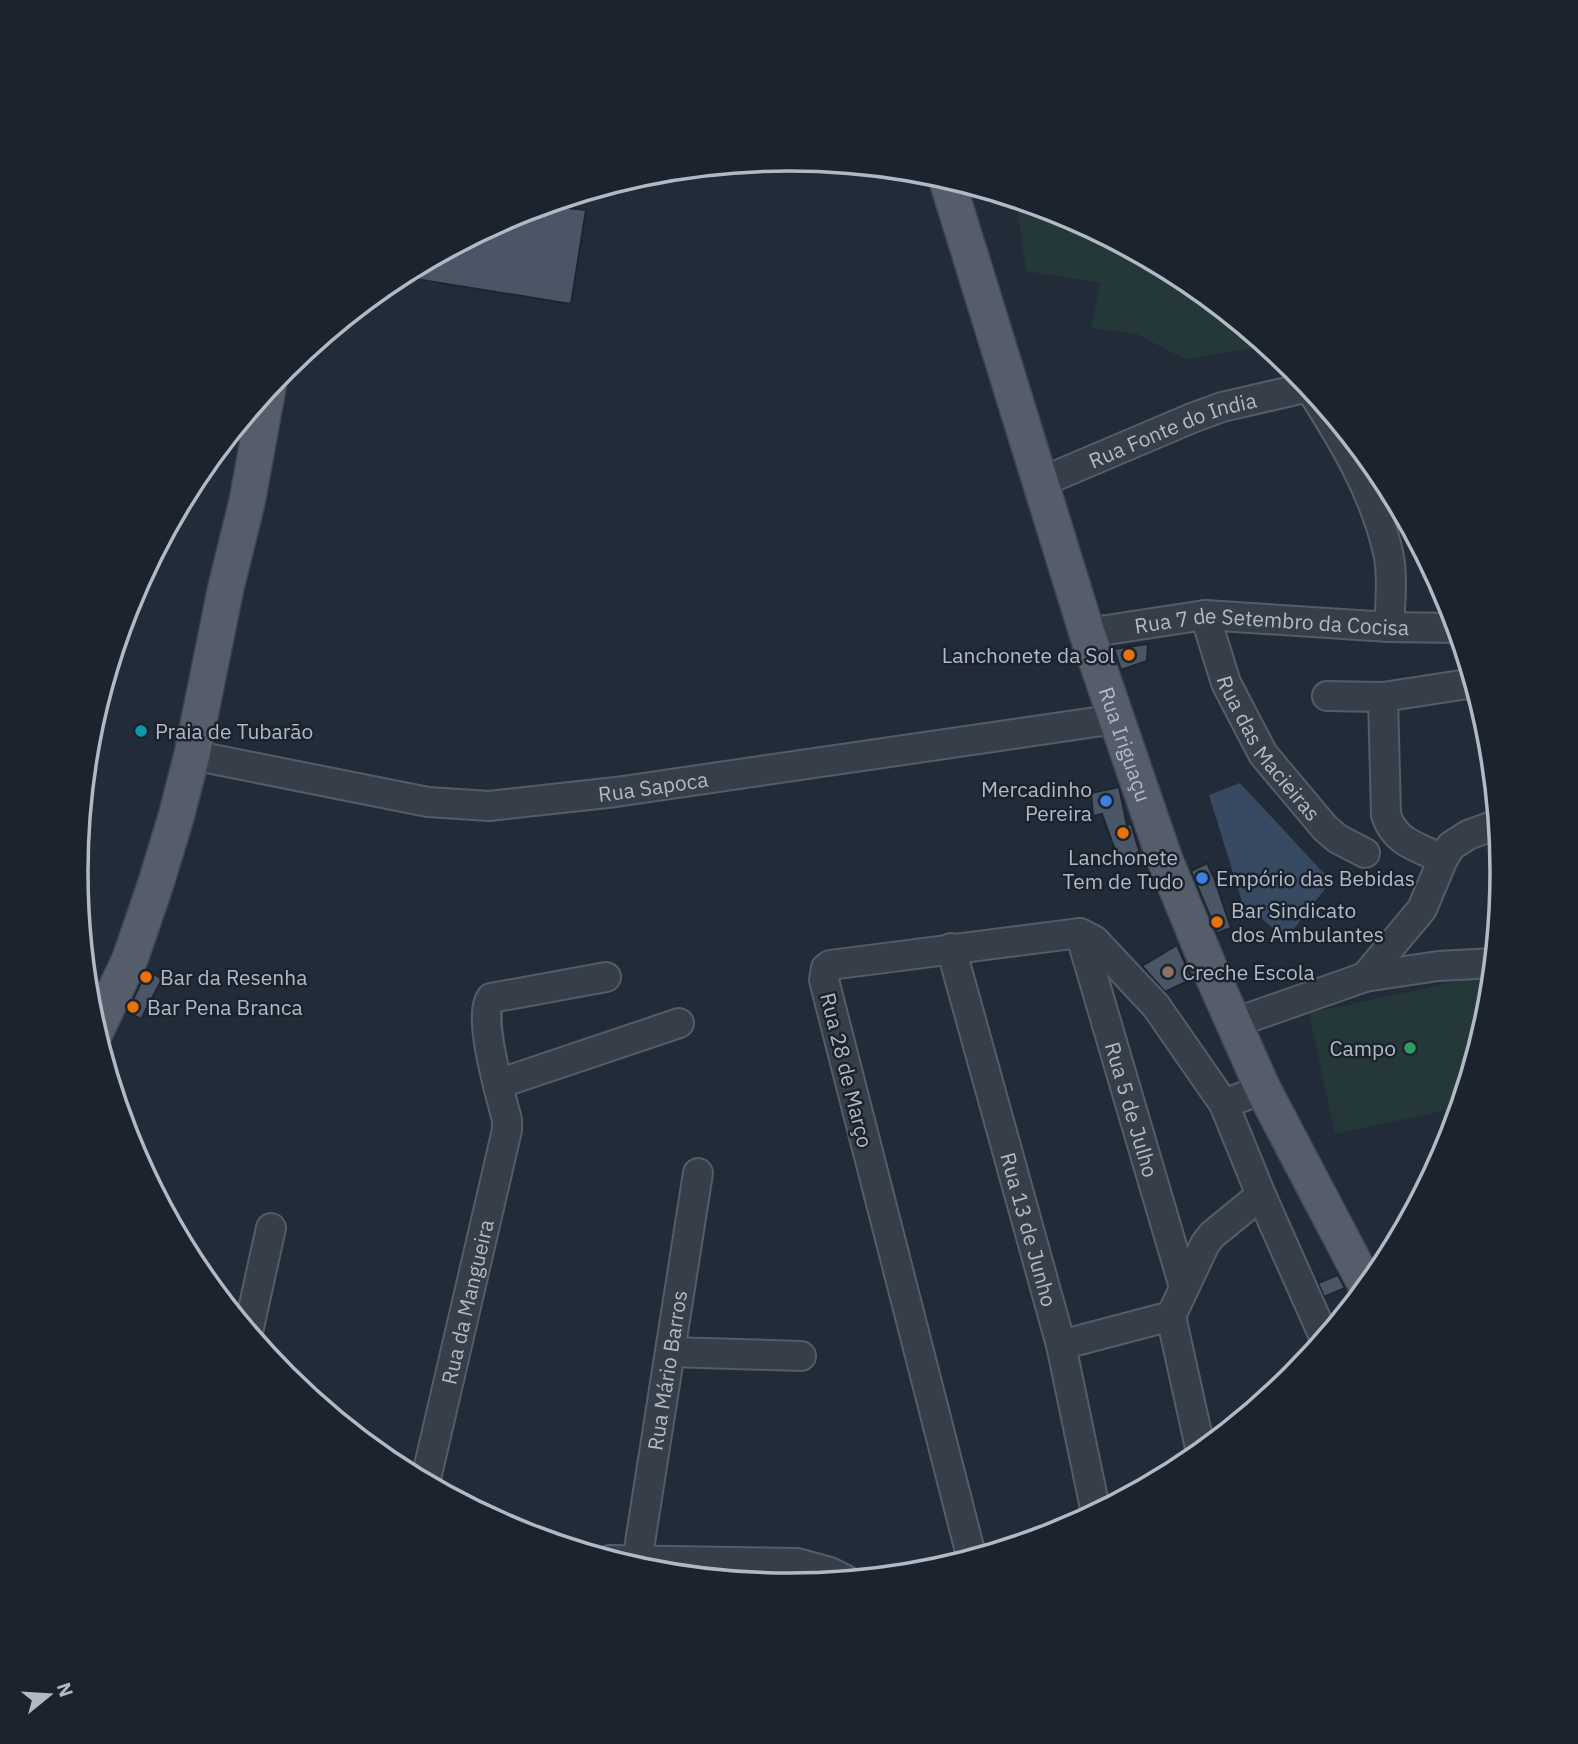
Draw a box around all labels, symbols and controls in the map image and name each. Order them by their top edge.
street label: Rua Fonte do India [1084,386,1259,474]
street label: Rua 7 de Setembro da Cocisa [1132,601,1409,641]
place label: Lanchonete da Sol [942,641,1115,669]
marker: Lanchonete da Sol [1121,647,1137,663]
street label: Rua das Macieiras [1210,672,1327,826]
street label: Rua Iriguaçu [1093,683,1158,805]
place label: Praia de Tubarão [155,717,313,745]
marker: Praia de Tubarão [133,723,149,739]
street label: Rua Sapoca [597,765,710,808]
place label: Mercadinho Pereira [981,775,1092,827]
marker: Mercadinho Pereira [1098,793,1114,809]
marker: Lanchonete Tem de Tudo [1115,825,1131,841]
place label: Lanchonete Tem de Tudo [1063,843,1183,895]
place label: Empório das Bebidas [1216,864,1415,892]
marker: Empório das Bebidas [1194,870,1210,886]
place label: Bar Sindicato dos Ambulantes [1231,896,1384,948]
marker: Bar Sindicato dos Ambulantes [1209,914,1225,930]
place label: Creche Escola [1182,958,1315,986]
place label: Bar da Resenha [160,963,307,991]
marker: Creche Escola [1160,964,1176,980]
marker: Bar da Resenha [138,969,154,985]
street label: Rua 28 de Março [814,990,880,1150]
place label: Bar Pena Branca [147,993,303,1021]
marker: Bar Pena Branca [125,999,141,1015]
place label: Campo [1329,1034,1396,1062]
street label: Rua 5 de Julho [1099,1038,1165,1181]
marker: Campo [1402,1040,1418,1056]
street label: Rua 13 de Junho [994,1149,1064,1310]
street label: Rua da Mangueira [434,1216,500,1387]
street label: Rua Mário Barros [641,1288,693,1453]
north arrow [14,1660,84,1730]
text: N [52,1679,79,1700]

